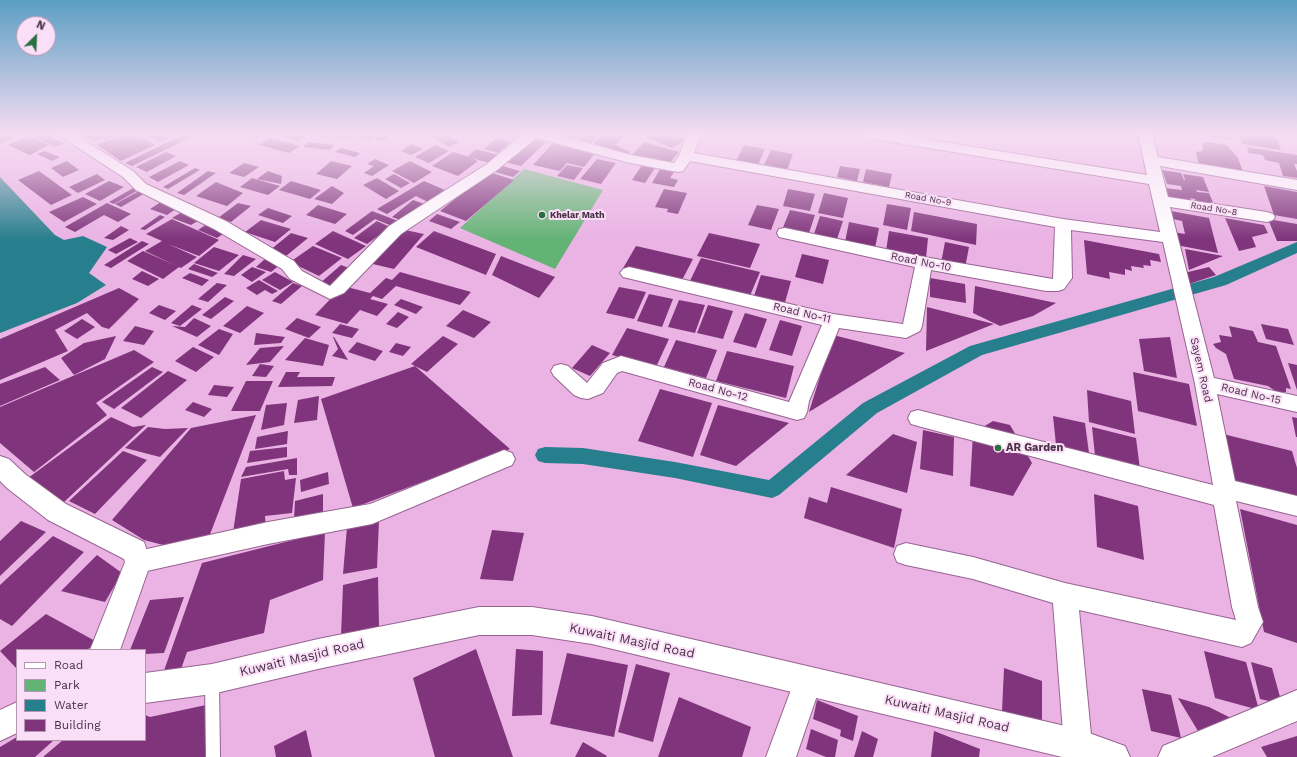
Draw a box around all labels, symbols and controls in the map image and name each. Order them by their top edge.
north arrow [16,16,56,56]
text: N [34,18,47,33]
street label: Road No-9 [904,190,952,208]
street label: Road No-8 [1190,200,1238,218]
marker: Khelar Math [537,210,547,220]
place label: Khelar Math [550,210,605,220]
street label: Road No-10 [890,250,952,274]
street label: Road No-11 [772,300,832,326]
street label: Sayem Road [1187,336,1215,404]
street label: Road No-12 [687,376,749,404]
street label: Road No-15 [1220,381,1282,407]
place label: AR Garden [1006,441,1063,455]
marker: AR Garden [993,443,1003,453]
street label: Kuwaiti Masjid Road [568,620,696,662]
street label: Kuwaiti Masjid Road [238,636,366,680]
legend [16,649,146,741]
text: Road [54,658,83,672]
text: Park [54,678,80,692]
street label: Kuwaiti Masjid Road [883,692,1011,736]
text: Water [54,698,88,712]
text: Building [54,718,101,732]

